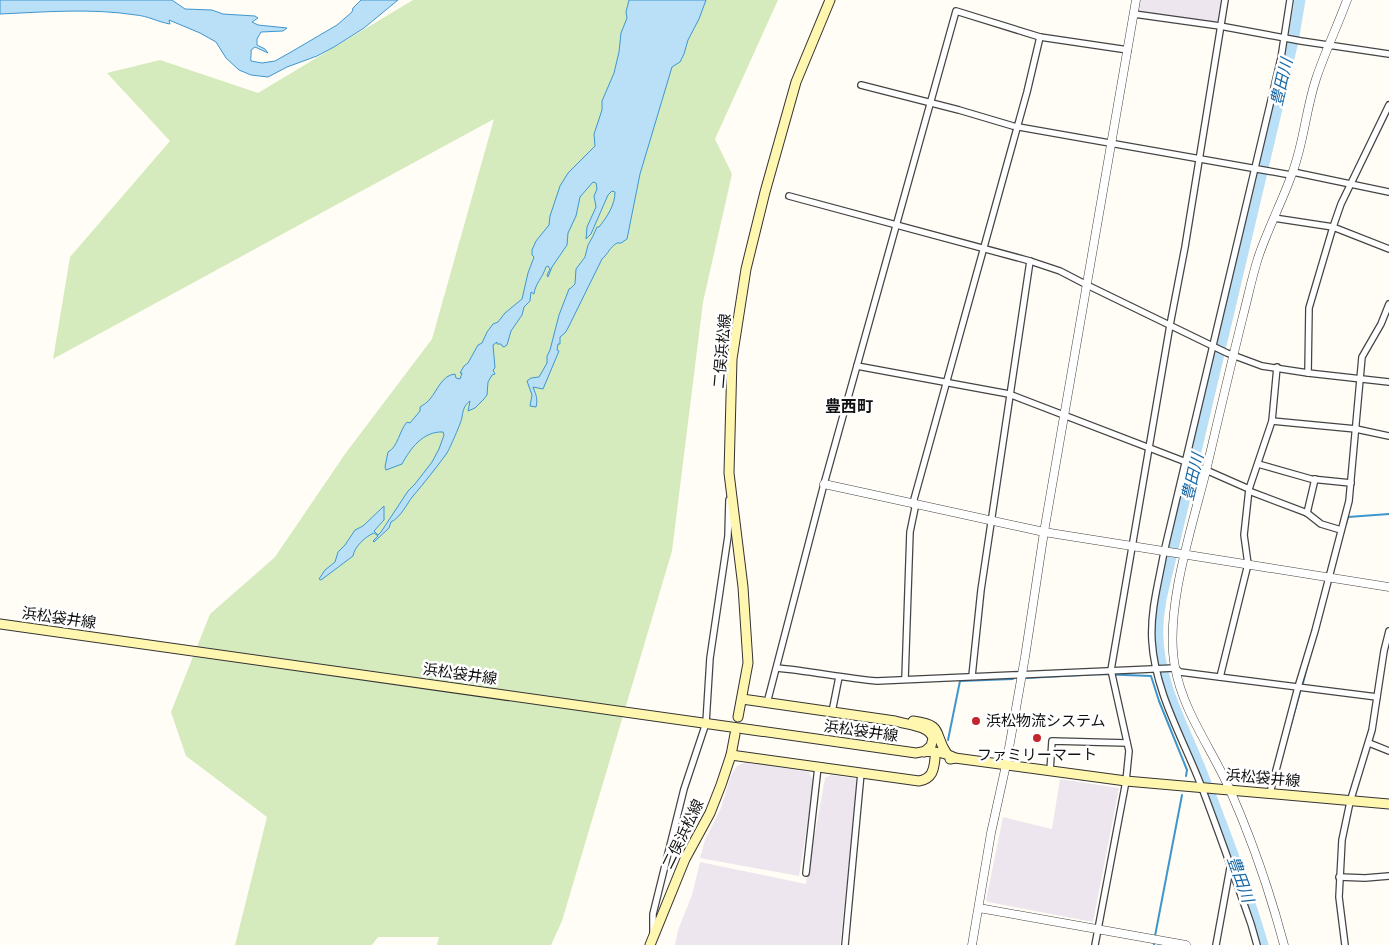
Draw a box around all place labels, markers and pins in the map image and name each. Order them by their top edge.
place label: 浜松物流システム [986,713,1106,729]
marker: 浜松物流システム [970,715,982,727]
marker: ファミリーマート [1031,732,1043,744]
place label: ファミリーマート [977,747,1097,763]

